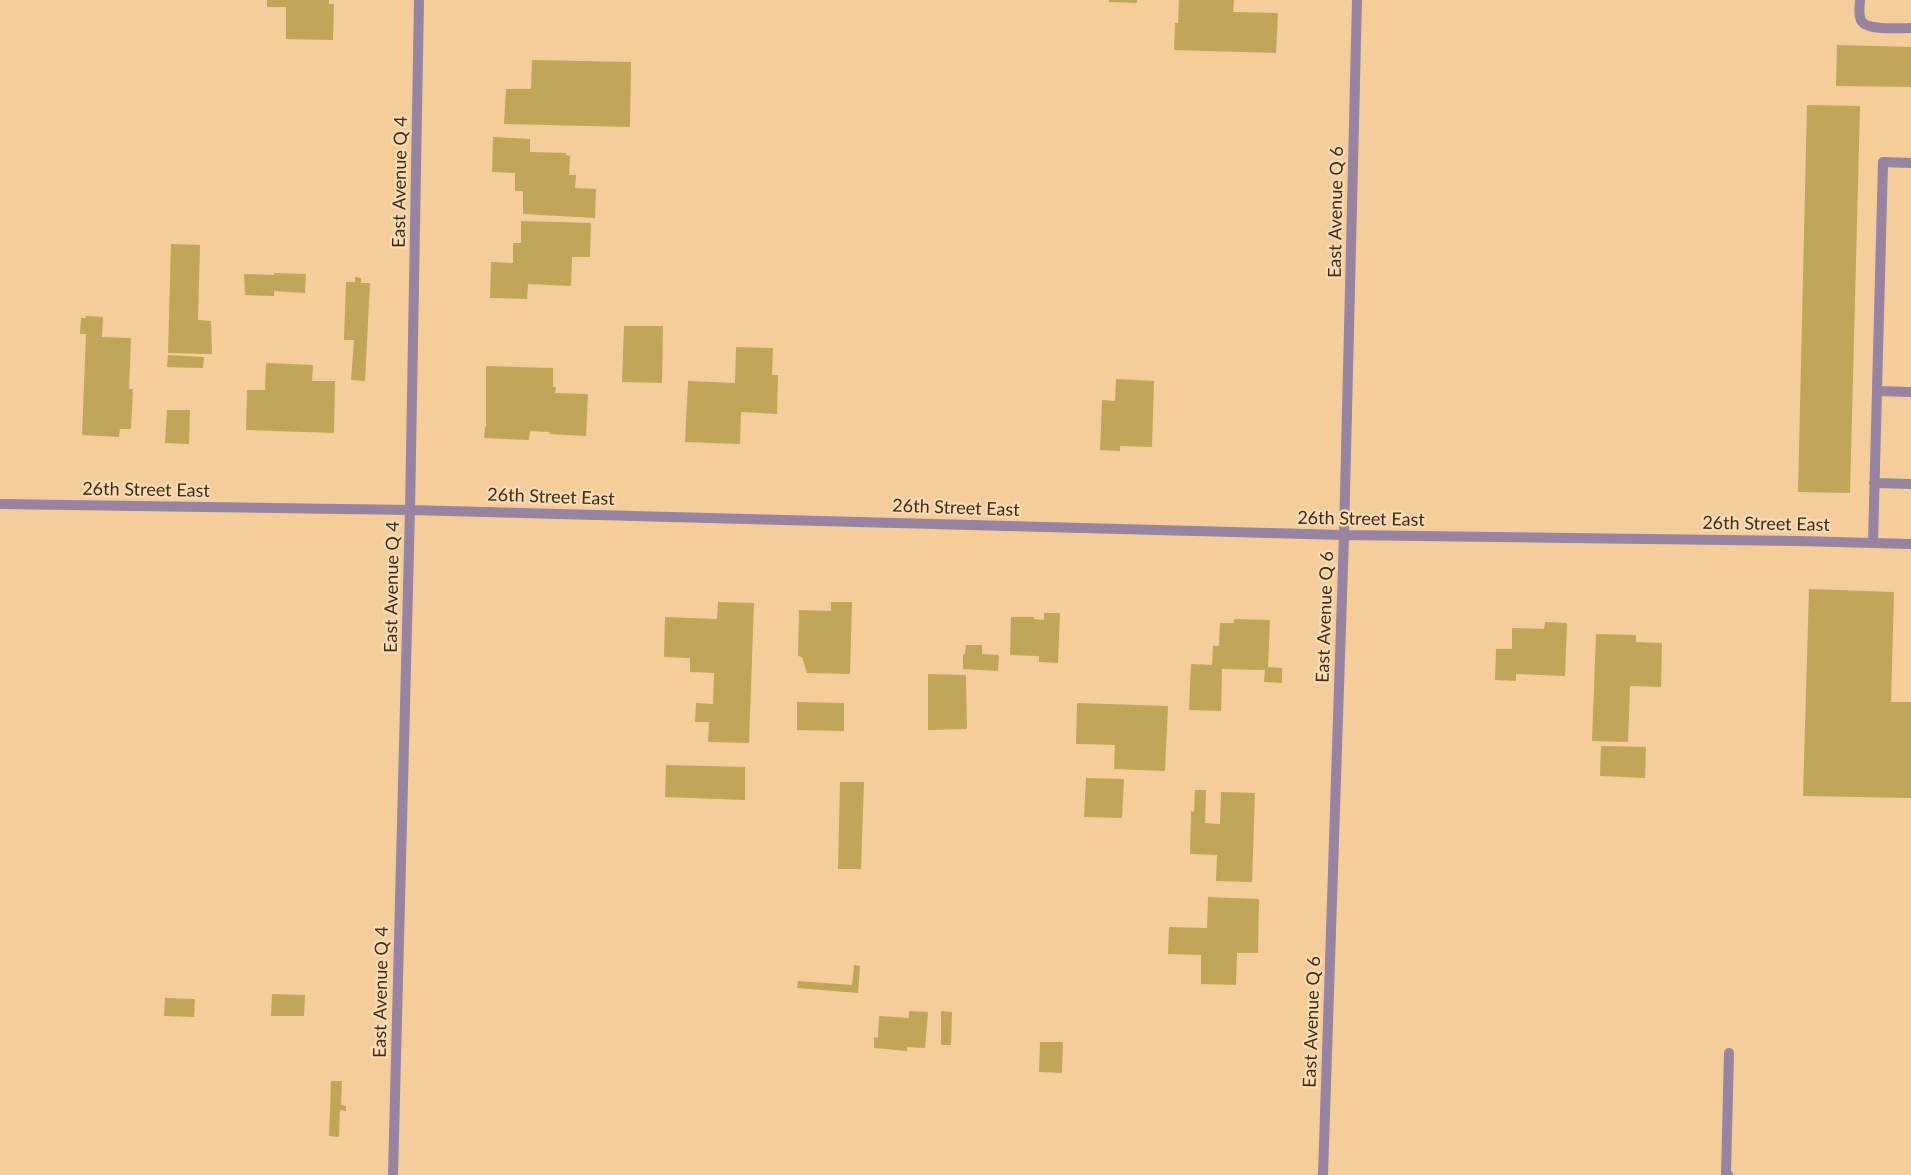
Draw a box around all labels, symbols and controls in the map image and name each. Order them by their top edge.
street label: East Avenue Q 4 [388,116,412,248]
street label: East Avenue Q 6 [1324,146,1348,278]
street label: 26th Street East [82,478,210,502]
street label: 26th Street East [487,484,615,510]
street label: 26th Street East [892,495,1020,521]
street label: 26th Street East [1297,507,1425,531]
street label: 26th Street East [1702,512,1830,536]
street label: East Avenue Q 4 [380,521,404,653]
street label: East Avenue Q 6 [1312,551,1338,683]
street label: East Avenue Q 4 [369,926,393,1058]
street label: East Avenue Q 6 [1299,956,1325,1088]

